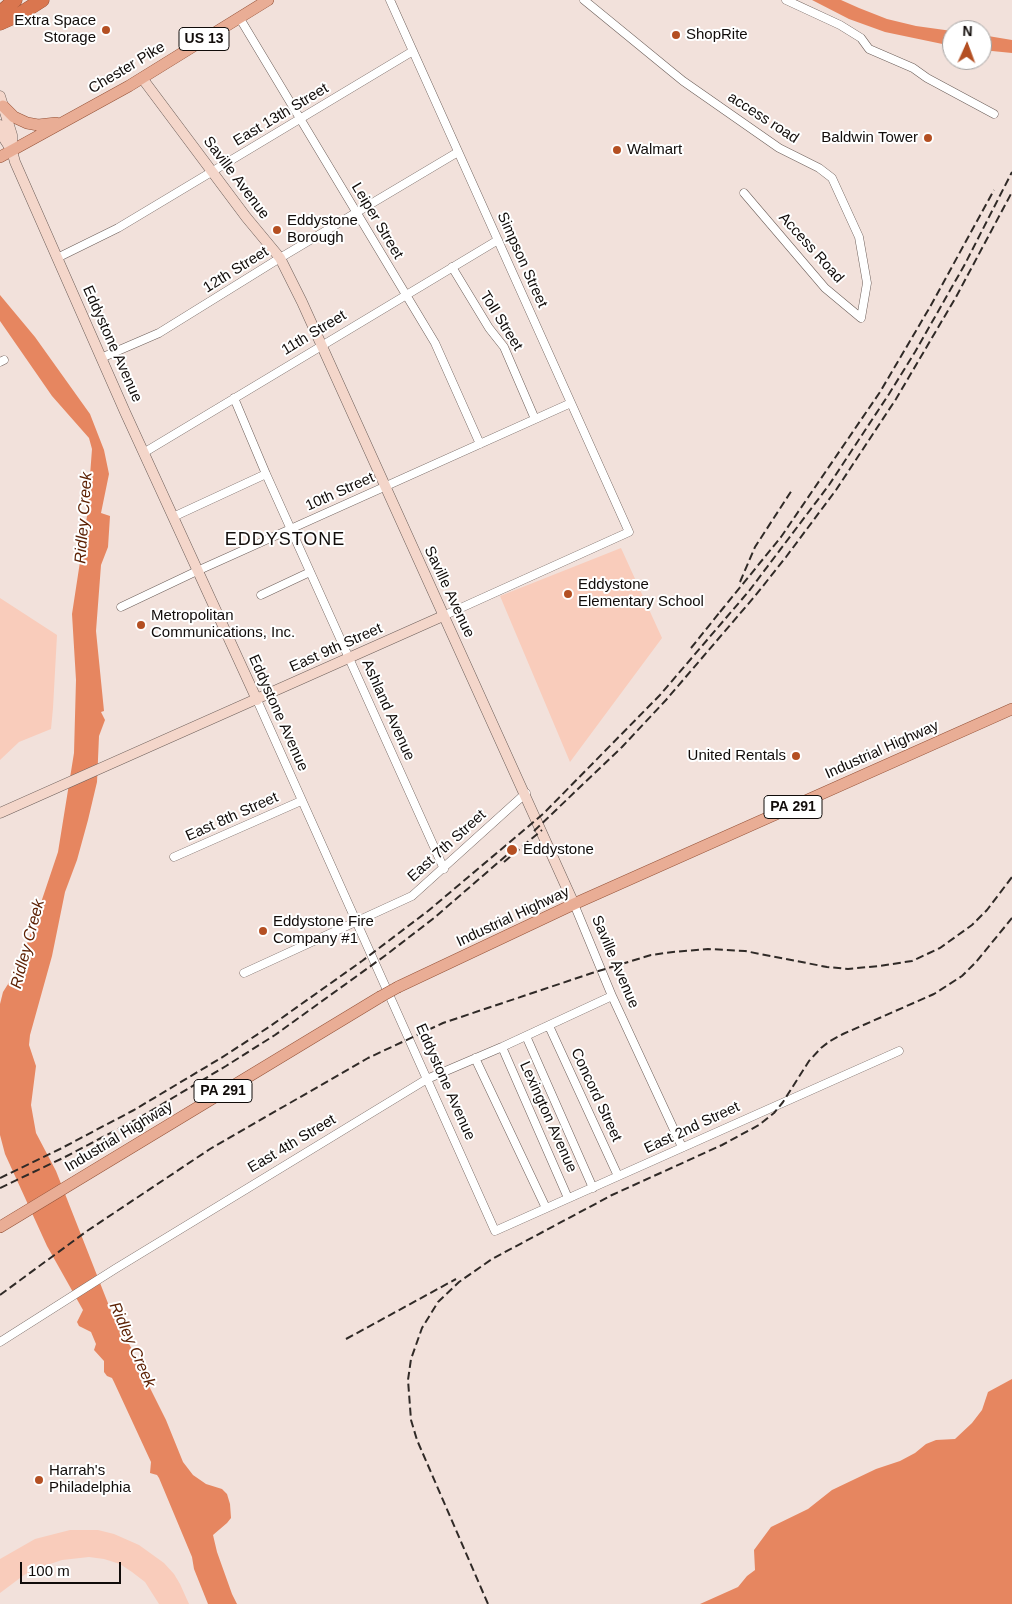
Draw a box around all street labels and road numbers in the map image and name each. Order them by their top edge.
road number: US 13 [179,28,229,50]
street label: Chester Pike [86,38,168,98]
street label: East 13th Street [230,80,332,150]
street label: access road [724,88,802,148]
street label: Saville Avenue [199,133,273,223]
street label: Leiper Street [347,180,407,262]
street label: Simpson Street [493,209,551,311]
street label: Access Road [775,209,847,287]
street label: 12th Street [200,243,272,297]
street label: Eddystone Avenue [78,283,146,405]
street label: Toll Street [476,288,526,354]
street label: 11th Street [278,307,350,359]
street label: 10th Street [303,469,377,515]
street label: Saville Avenue [420,543,478,641]
street label: East 9th Street [287,620,385,676]
street label: Eddystone Avenue [244,652,312,774]
street label: Ashland Avenue [358,657,418,763]
street label: Industrial Highway [822,717,942,783]
street label: East 8th Street [183,789,281,845]
road number: PA 291 [764,796,822,819]
street label: East 7th Street [404,806,490,886]
street label: Industrial Highway [454,883,572,951]
street label: Saville Avenue [587,913,643,1011]
street label: Eddystone Avenue [411,1021,479,1143]
street label: Concord Street [567,1045,625,1145]
street label: Lexington Avenue [515,1059,581,1175]
road number: PA 291 [194,1080,252,1102]
street label: Industrial Highway [62,1098,176,1176]
street label: East 2nd Street [641,1098,743,1158]
street label: East 4th Street [245,1111,339,1177]

